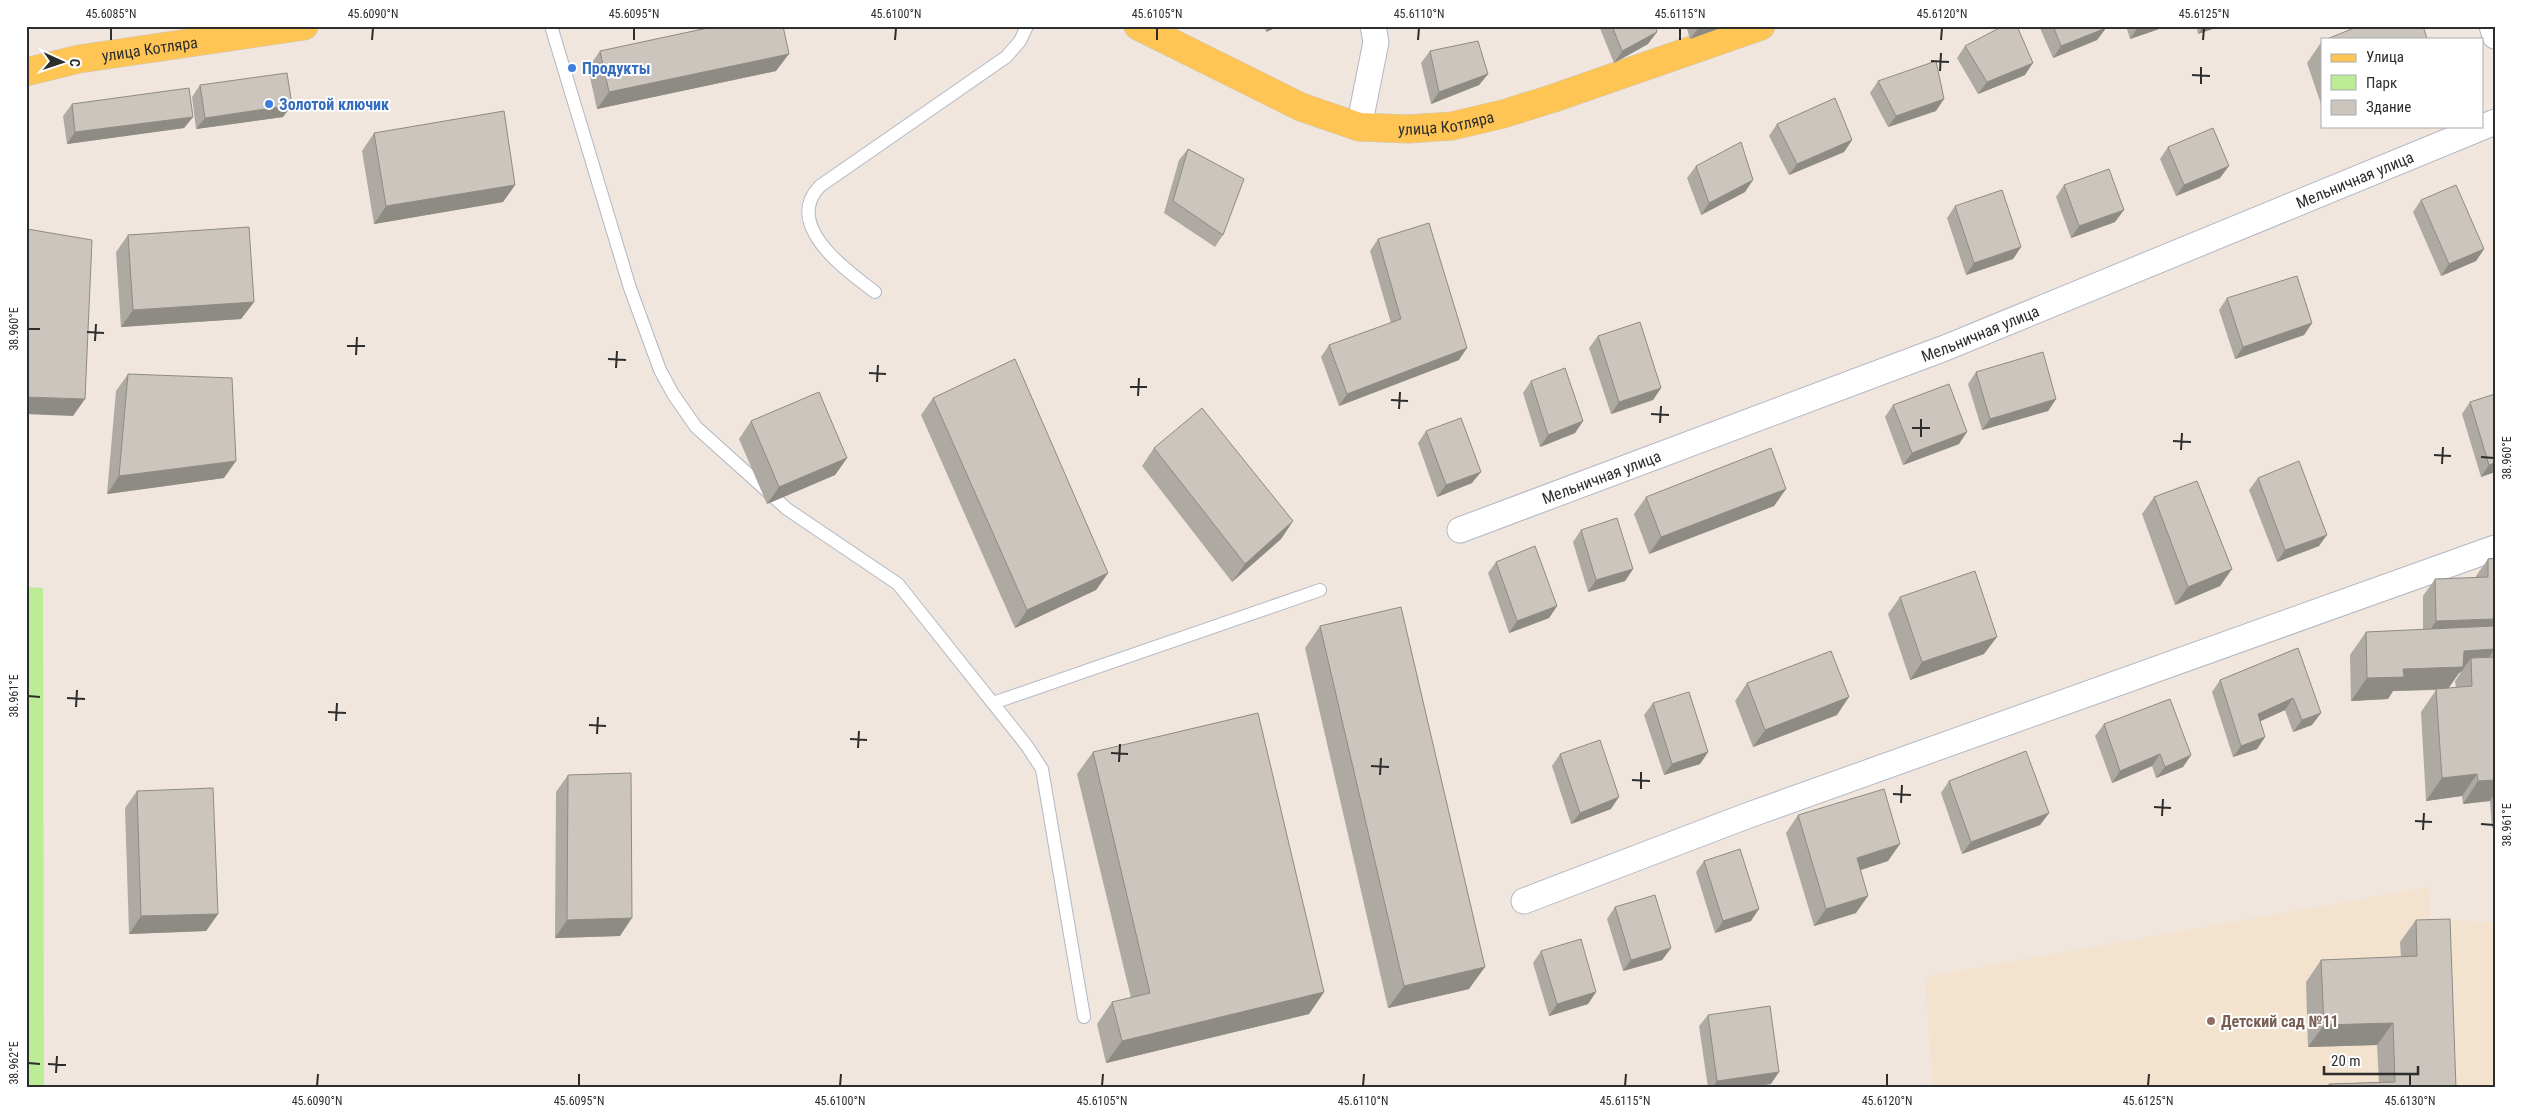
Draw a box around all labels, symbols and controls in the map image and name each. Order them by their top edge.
text: 45.6085°N [86,7,136,21]
text: 45.6090°N [348,7,398,21]
text: 45.6095°N [609,7,659,21]
text: 45.6100°N [871,7,921,21]
text: 45.6105°N [1132,7,1182,21]
text: 45.6110°N [1394,7,1444,21]
text: 45.6115°N [1655,7,1705,21]
text: 45.6120°N [1917,7,1967,21]
text: 45.6125°N [2179,7,2229,21]
street label: улица Котляра [100,32,199,65]
north arrow [38,38,88,88]
legend [2321,38,2484,128]
text: Улица [2366,48,2404,66]
text: С [67,58,83,67]
place label: Продукты [582,59,650,78]
marker: Продукты [566,62,578,74]
text: Парк [2366,74,2397,92]
place label: Золотой ключик [279,95,389,114]
marker: Золотой ключик [263,98,275,110]
text: Здание [2366,98,2411,116]
street label: улица Котляра [1398,107,1496,139]
street label: Мельничная улица [2293,147,2416,212]
street label: Мельничная улица [1919,301,2042,366]
text: 38.960°E [7,307,21,351]
text: 38.960°E [2500,436,2514,480]
street label: Мельничная улица [1539,446,1663,508]
text: 38.961°E [7,674,21,718]
text: 38.961°E [2500,803,2514,847]
place label: Детский сад №11 [2221,1012,2339,1031]
marker: Детский сад №11 [2205,1015,2217,1027]
text: 38.962°E [7,1041,21,1085]
scale bar [2324,1044,2417,1076]
text: 20 m [2331,1052,2361,1070]
text: 45.6090°N [292,1094,342,1108]
text: 45.6095°N [554,1094,604,1108]
text: 45.6100°N [815,1094,865,1108]
text: 45.6105°N [1077,1094,1127,1108]
text: 45.6110°N [1338,1094,1388,1108]
text: 45.6115°N [1600,1094,1650,1108]
text: 45.6120°N [1862,1094,1912,1108]
text: 45.6125°N [2123,1094,2173,1108]
text: 45.6130°N [2385,1094,2435,1108]

